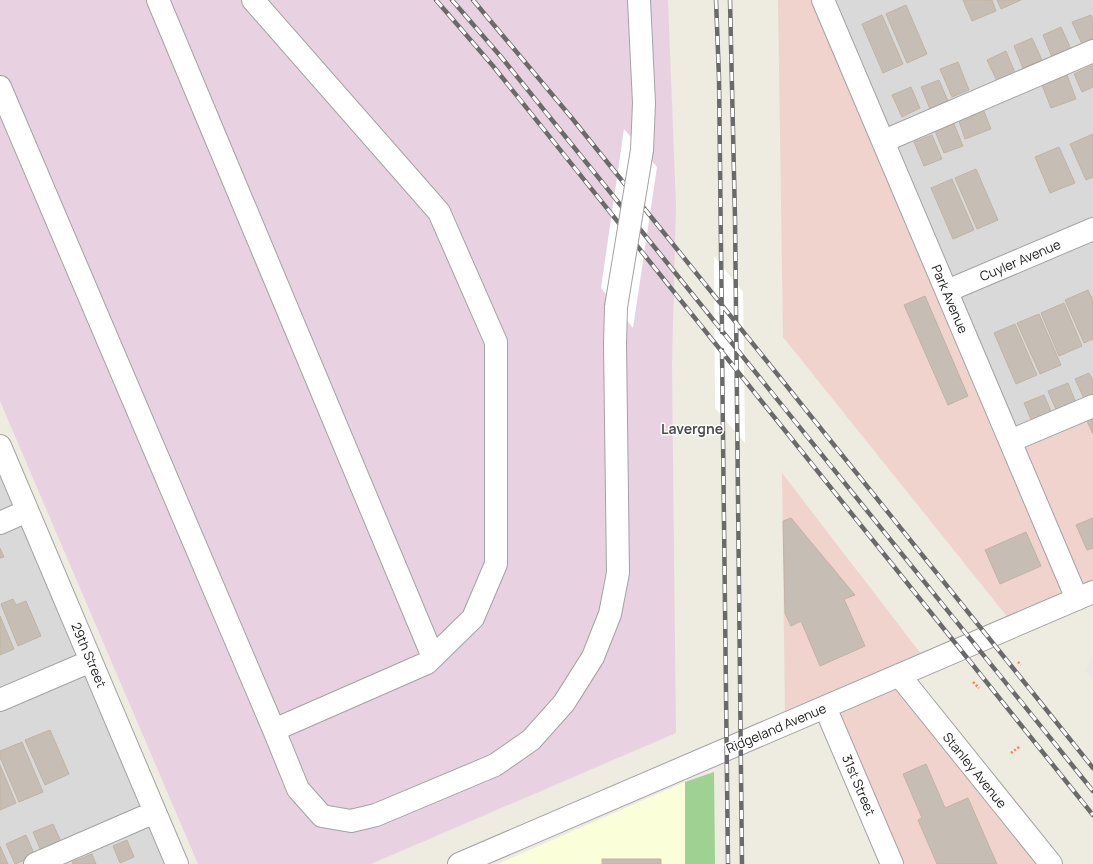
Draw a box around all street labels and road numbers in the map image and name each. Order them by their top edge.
street label: Cuyler Avenue [977,235,1064,285]
street label: Park Avenue [927,262,973,336]
street label: 29th Street [67,620,111,690]
street label: Ridgeland Avenue [723,699,829,757]
street label: Stanley Avenue [939,728,1011,812]
street label: 31st Street [838,752,880,818]

